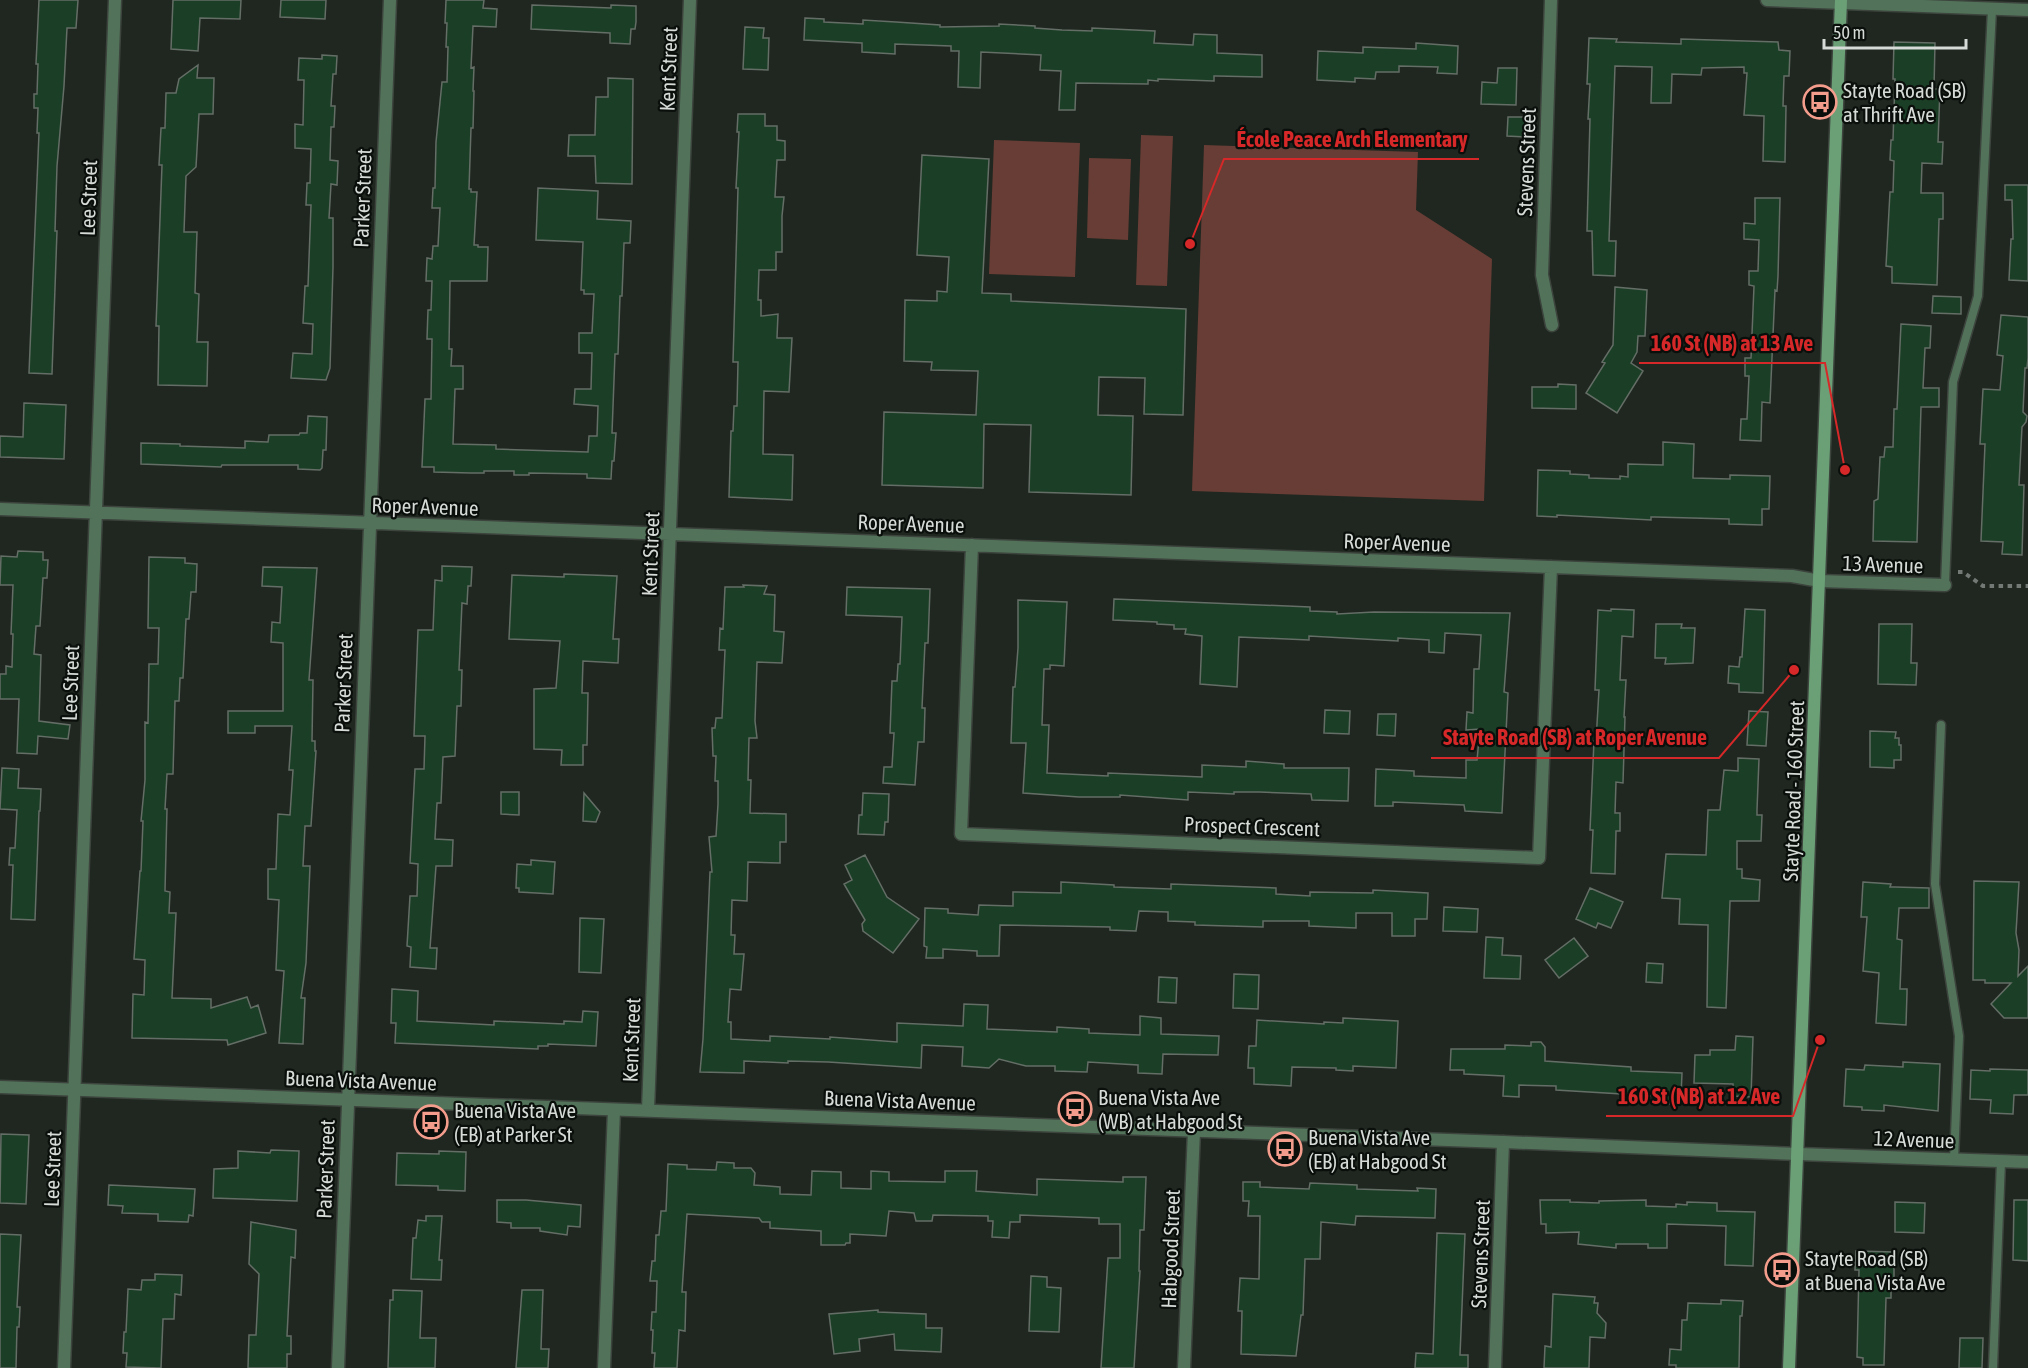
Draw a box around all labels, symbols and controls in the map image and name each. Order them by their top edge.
scale bar [1824,12,1966,50]
text: 50 m [1833,22,1865,43]
street label: Kent Street [655,26,681,112]
place label: Stayte Road (SB) at Thrift Ave [1843,78,1966,126]
bus stop icon: Stayte Road (SB) at Thrift Ave [1802,84,1838,120]
street label: Stevens Street [1512,107,1540,217]
callout: École Peace Arch Elementary [1224,119,1479,159]
text: École Peace Arch Elementary [1236,126,1468,152]
street label: Parker Street [348,148,376,248]
street label: Lee Street [75,160,101,236]
callout: 160 St (NB) at 13 Ave [1639,323,1825,363]
text: 160 St (NB) at 13 Ave [1651,330,1813,356]
street label: Roper Avenue [371,492,479,520]
street label: Roper Avenue [857,509,965,537]
street label: Kent Street [637,511,663,597]
street label: Roper Avenue [1343,528,1451,556]
street label: 13 Avenue [1842,551,1924,577]
street label: Parker Street [329,633,357,733]
street label: Lee Street [57,645,83,721]
street label: Stayte Road - 160 Street [1778,700,1808,882]
callout: Stayte Road (SB) at Roper Avenue [1431,718,1719,758]
text: Stayte Road (SB) at Roper Avenue [1443,724,1707,750]
street label: Prospect Crescent [1184,812,1320,840]
street label: Kent Street [618,997,644,1083]
street label: Buena Vista Avenue [285,1065,437,1095]
callout: 160 St (NB) at 12 Ave [1606,1076,1793,1116]
text: 160 St (NB) at 12 Ave [1618,1083,1780,1109]
street label: Buena Vista Avenue [824,1085,976,1115]
place label: Buena Vista Ave (WB) at Habgood St [1098,1085,1243,1133]
bus stop icon: Buena Vista Ave (WB) at Habgood St [1057,1091,1093,1127]
place label: Buena Vista Ave (EB) at Parker St [454,1098,576,1146]
bus stop icon: Buena Vista Ave (EB) at Parker St [413,1104,449,1140]
street label: Parker Street [311,1119,339,1219]
place label: Buena Vista Ave (EB) at Habgood St [1308,1125,1447,1173]
street label: 12 Avenue [1873,1126,1955,1152]
street label: Lee Street [39,1131,65,1207]
bus stop icon: Buena Vista Ave (EB) at Habgood St [1267,1131,1303,1167]
street label: Habgood Street [1156,1189,1184,1309]
street label: Stevens Street [1466,1199,1494,1309]
place label: Stayte Road (SB) at Buena Vista Ave [1805,1246,1946,1294]
bus stop icon: Stayte Road (SB) at Buena Vista Ave [1764,1252,1800,1288]

